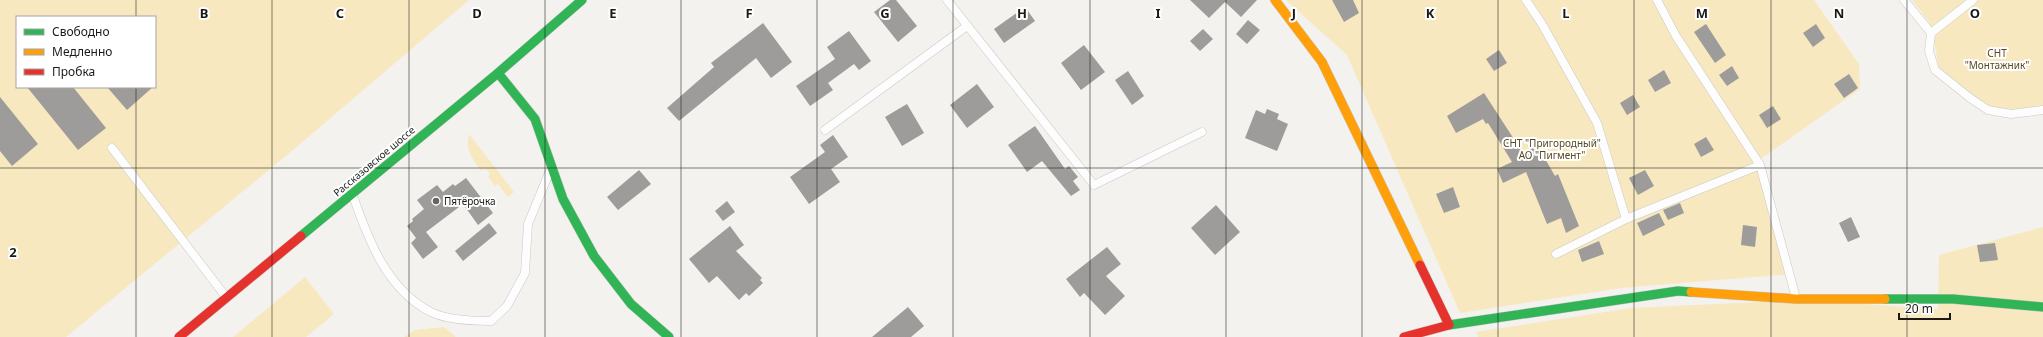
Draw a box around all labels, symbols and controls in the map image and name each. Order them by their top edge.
text: B [200,4,208,22]
text: C [336,4,344,22]
text: D [472,4,482,22]
text: E [609,4,617,22]
text: F [745,4,753,22]
text: G [880,4,890,22]
text: H [1017,4,1027,22]
text: I [1155,4,1161,22]
text: J [1291,4,1296,22]
text: K [1426,4,1435,22]
text: L [1562,4,1570,22]
text: M [1696,4,1708,22]
text: N [1834,4,1844,22]
text: O [1970,4,1980,22]
legend [16,16,156,88]
text: Свободно [52,23,110,40]
text: Медленно [52,43,112,60]
park label: СНТ "Монтажник" [1965,46,2029,72]
text: Пробка [52,63,95,80]
street label: Рассказовское шоссе [330,122,418,199]
park label: СНТ "Пригородный" АО "Пигмент" [1503,136,1601,162]
place label: Пятёрочка [444,194,496,208]
marker: Пятёрочка [431,196,441,206]
text: 2 [9,243,17,261]
scale bar [1899,295,1950,321]
text: 20 m [1905,300,1933,317]

